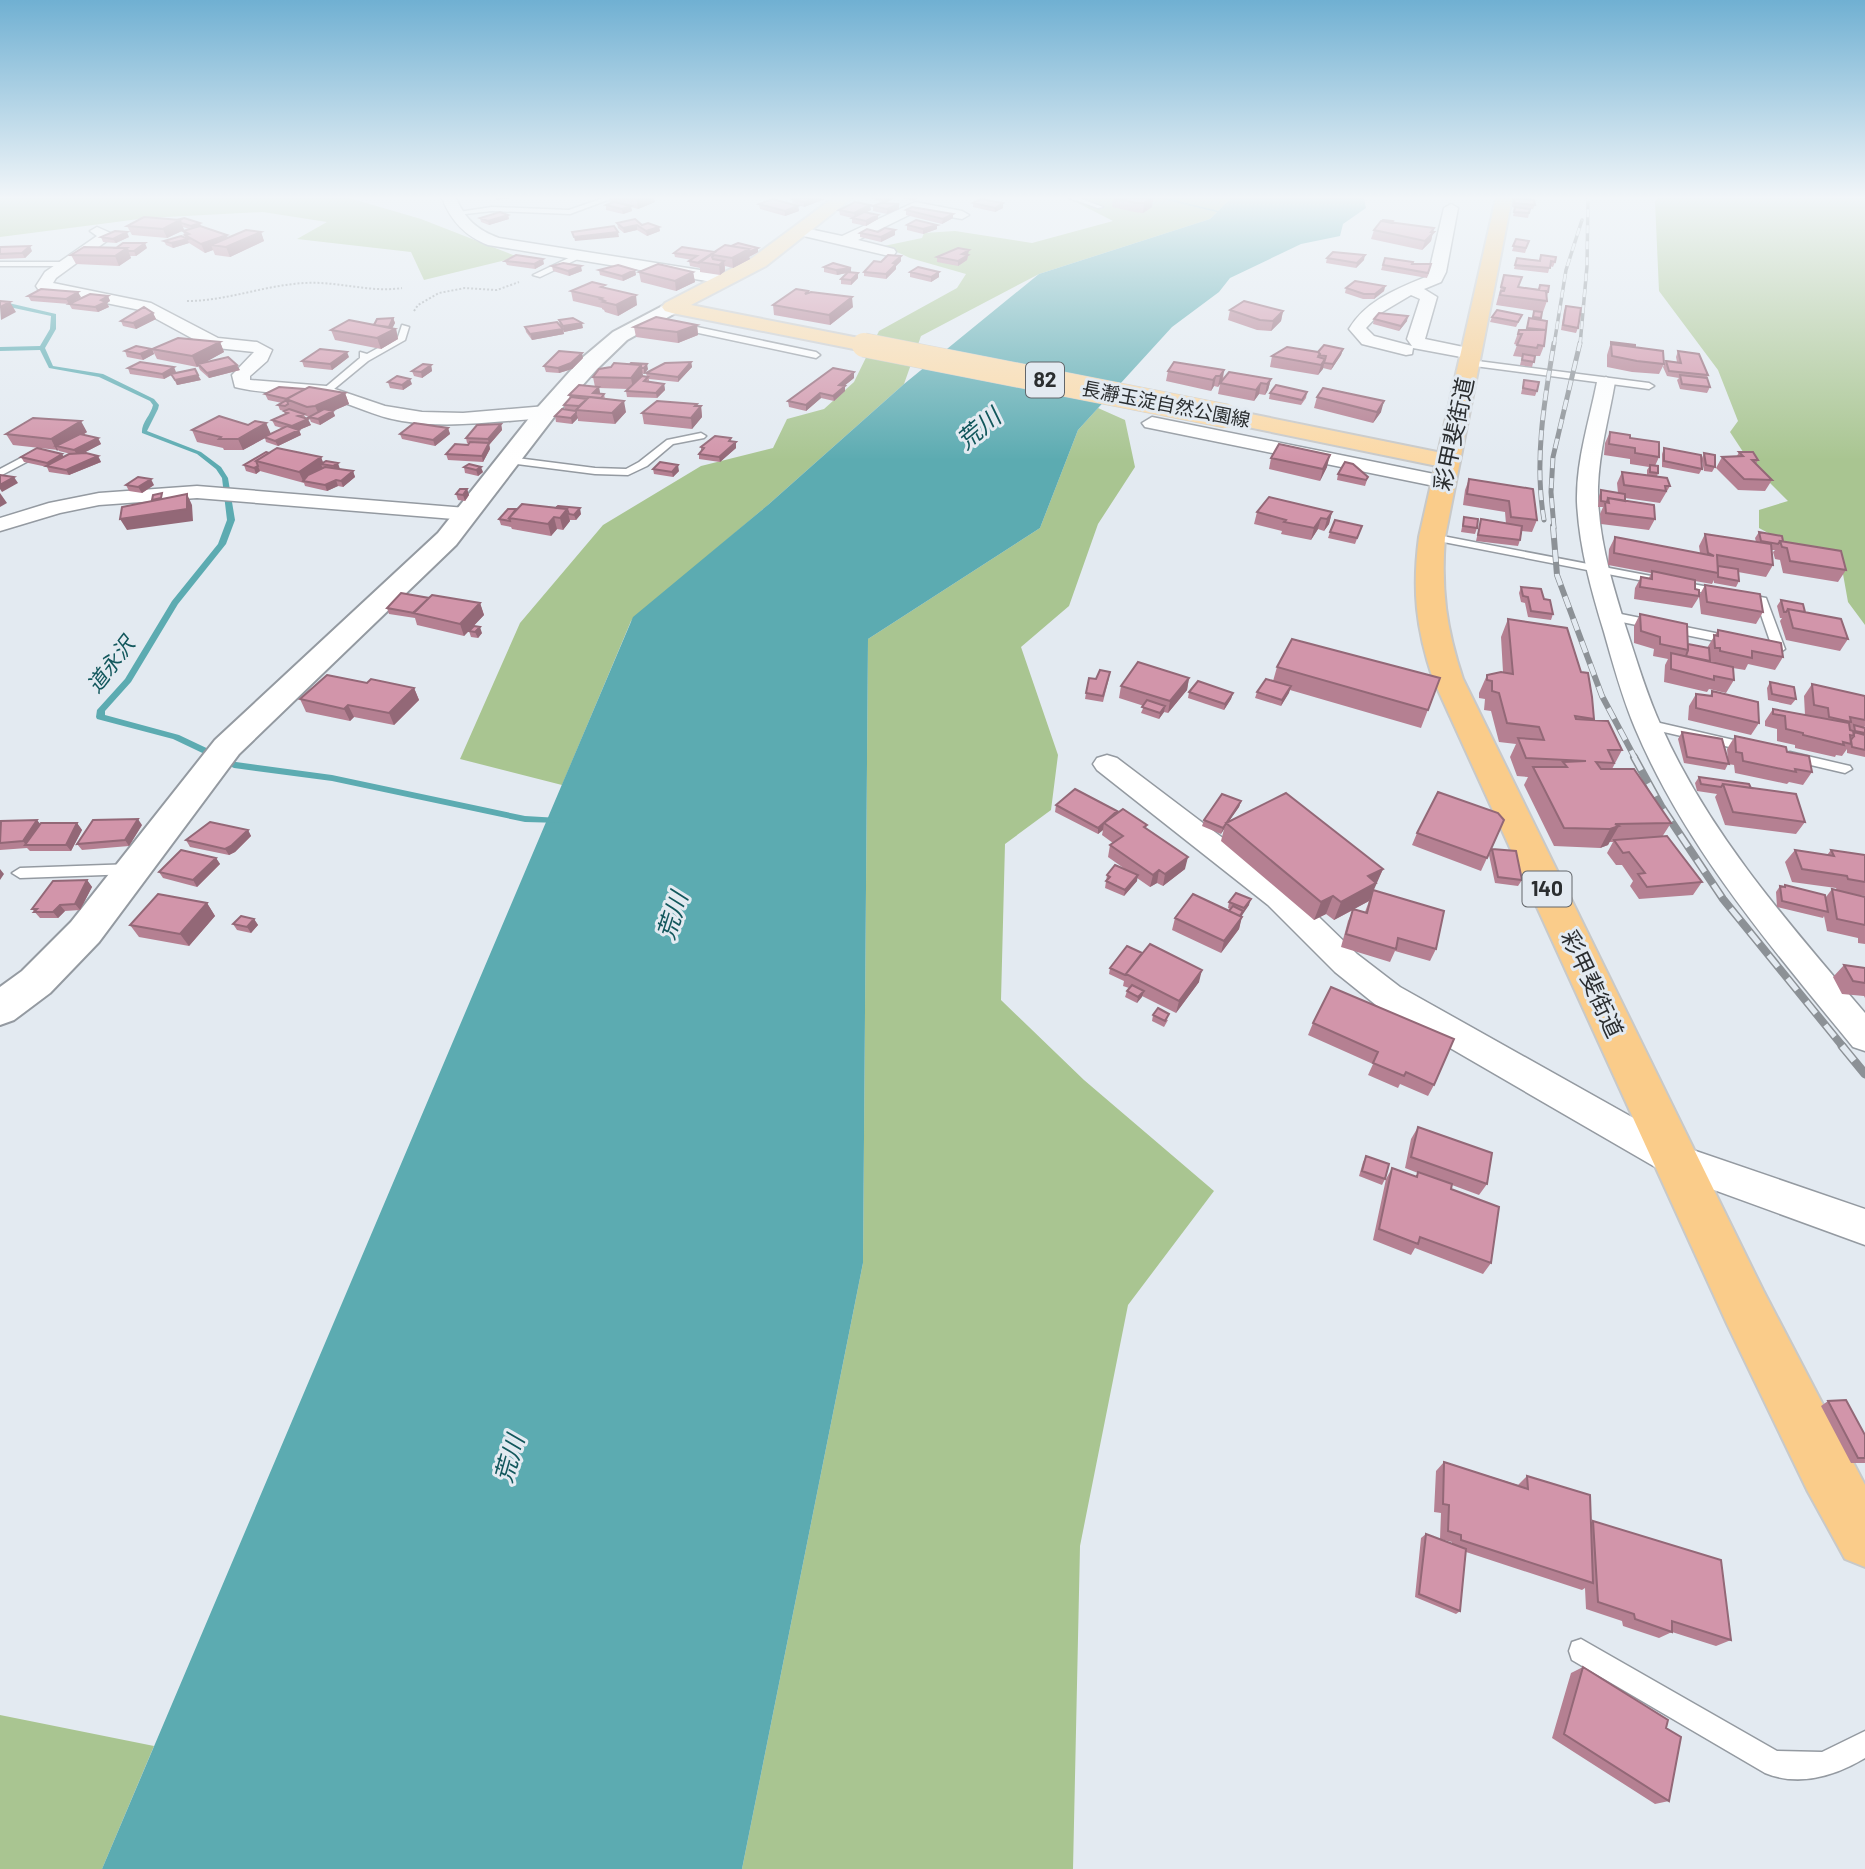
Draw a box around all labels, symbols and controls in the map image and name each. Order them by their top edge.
road number: 82 [1026,362,1064,398]
street label: 彩甲斐街道 [1427,375,1479,493]
street label: 長瀞玉淀自然公園線 [1080,376,1252,431]
water label: 荒川 [950,399,1008,454]
water label: 道永沢 [81,629,141,697]
road number: 140 [1522,872,1572,906]
water label: 荒川 [650,885,694,943]
street label: 彩甲斐街道 [1556,926,1630,1042]
water label: 荒川 [488,1429,530,1486]

